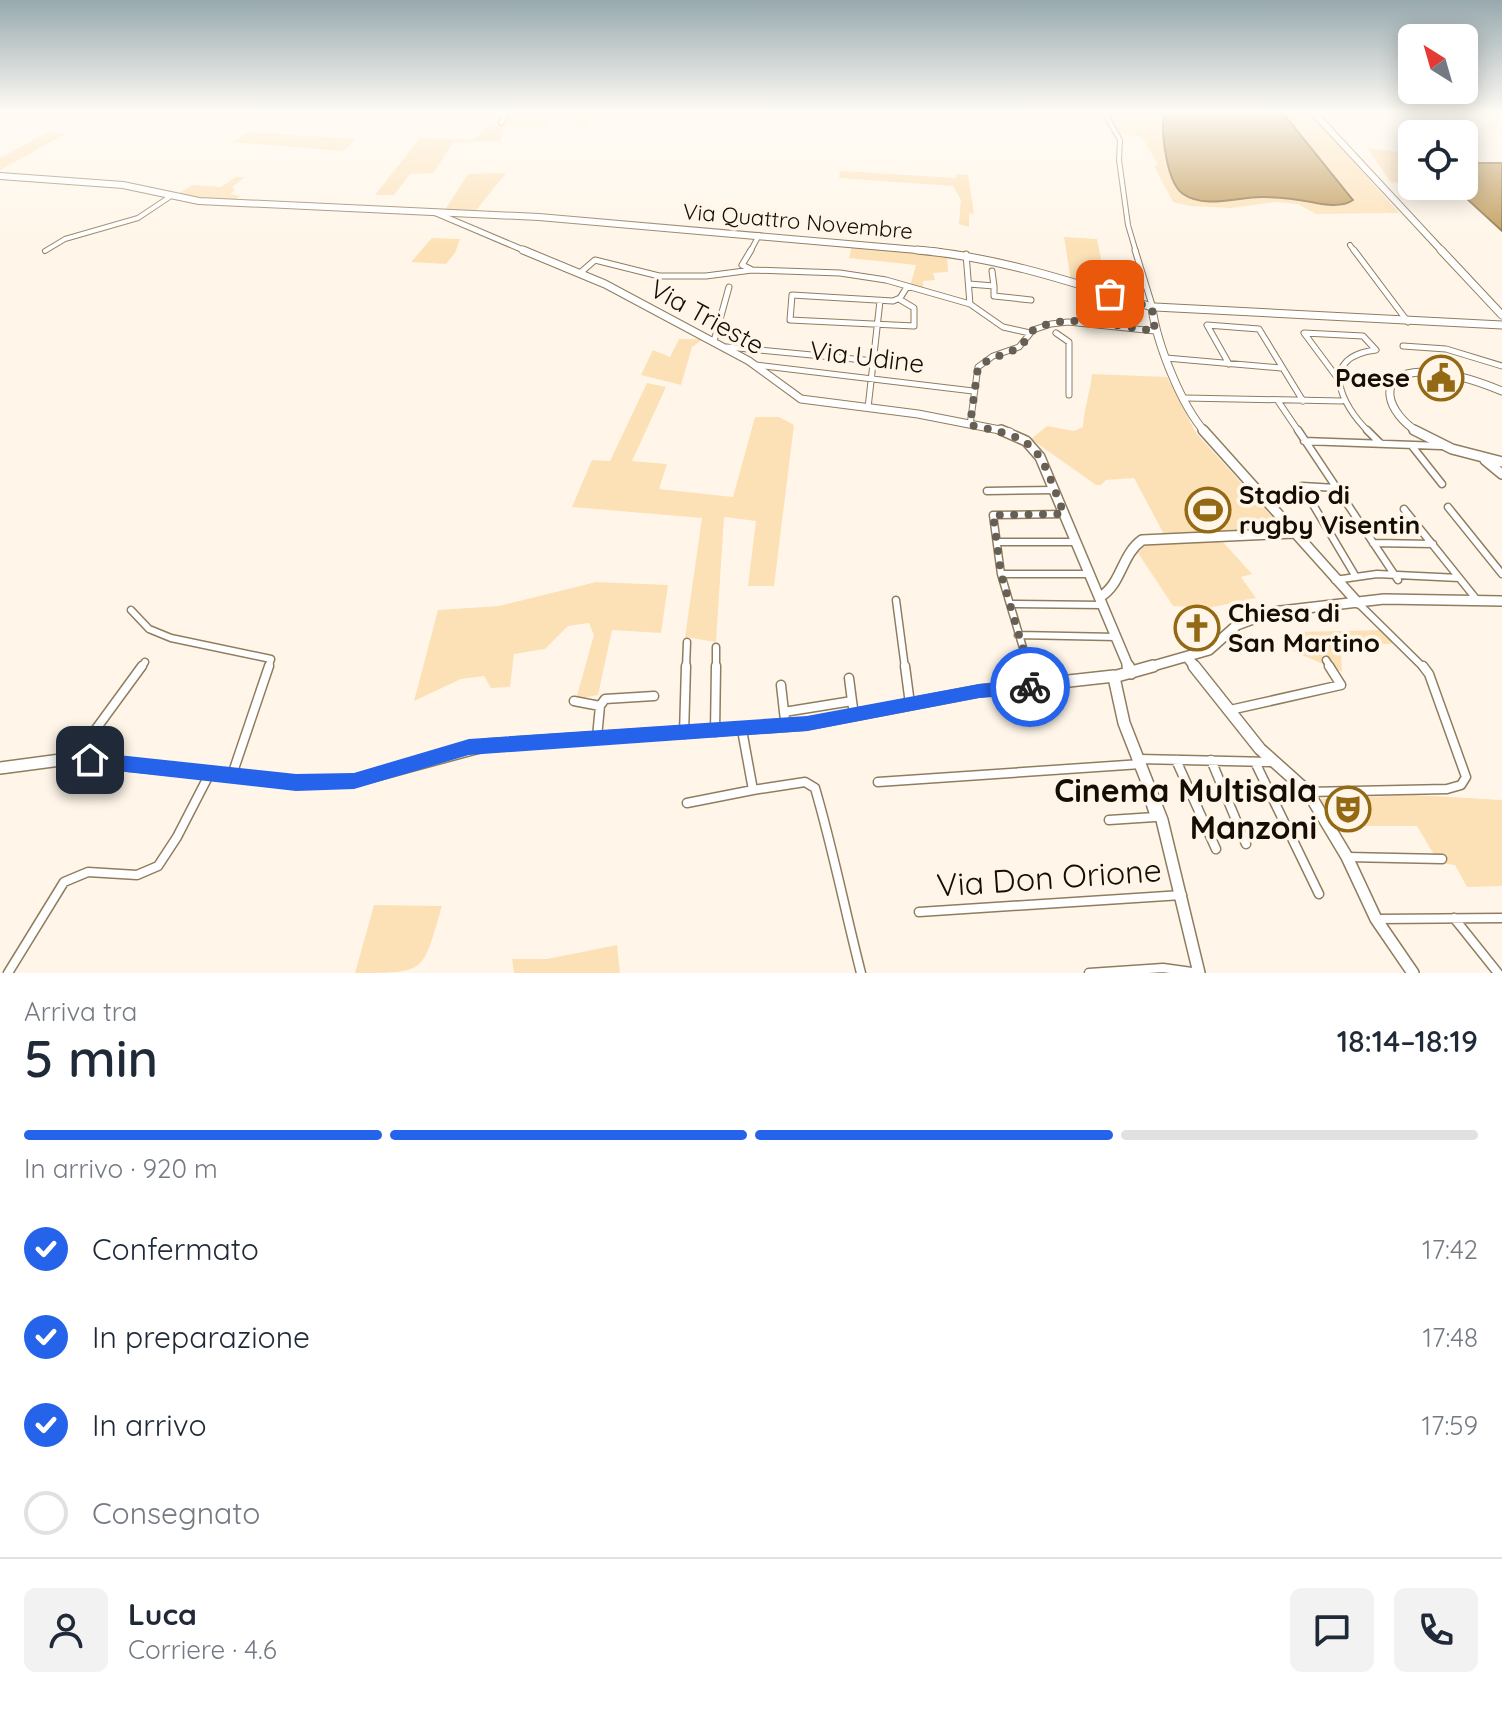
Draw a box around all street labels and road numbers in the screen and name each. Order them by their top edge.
street label: Via Quattro Novembre [682,197,914,245]
street label: Via Trieste [644,272,770,361]
street label: Via Udine [808,333,926,380]
street label: Via Don Orione [935,849,1163,905]

